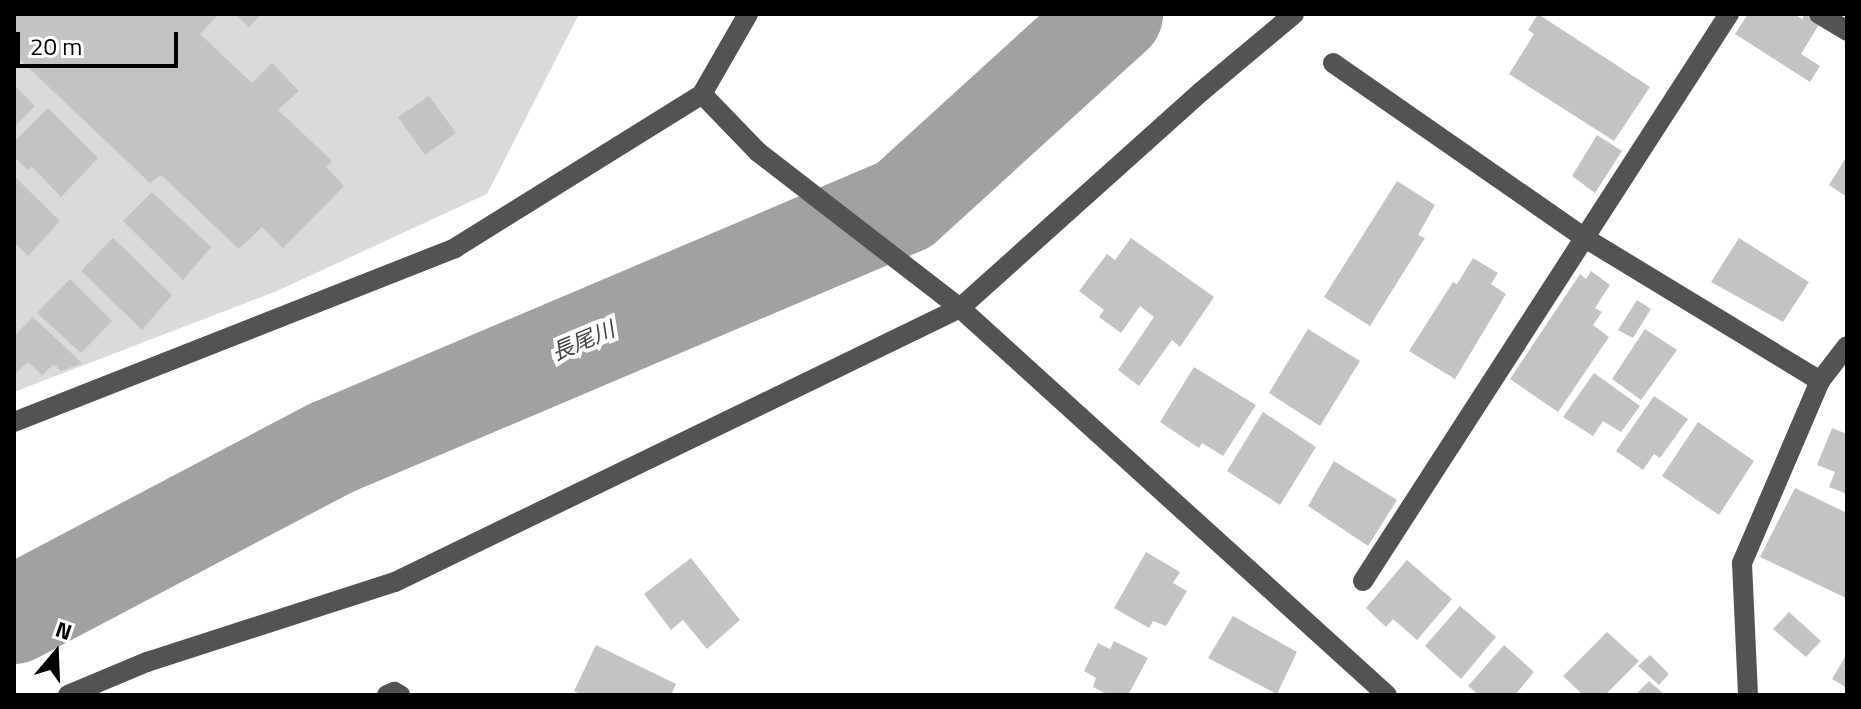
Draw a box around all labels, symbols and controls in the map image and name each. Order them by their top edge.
scale bar [20,16,182,66]
text: 20 m [30,28,82,64]
water label: 長尾川 [547,316,619,366]
text: N [51,612,77,649]
north arrow [16,613,96,693]

